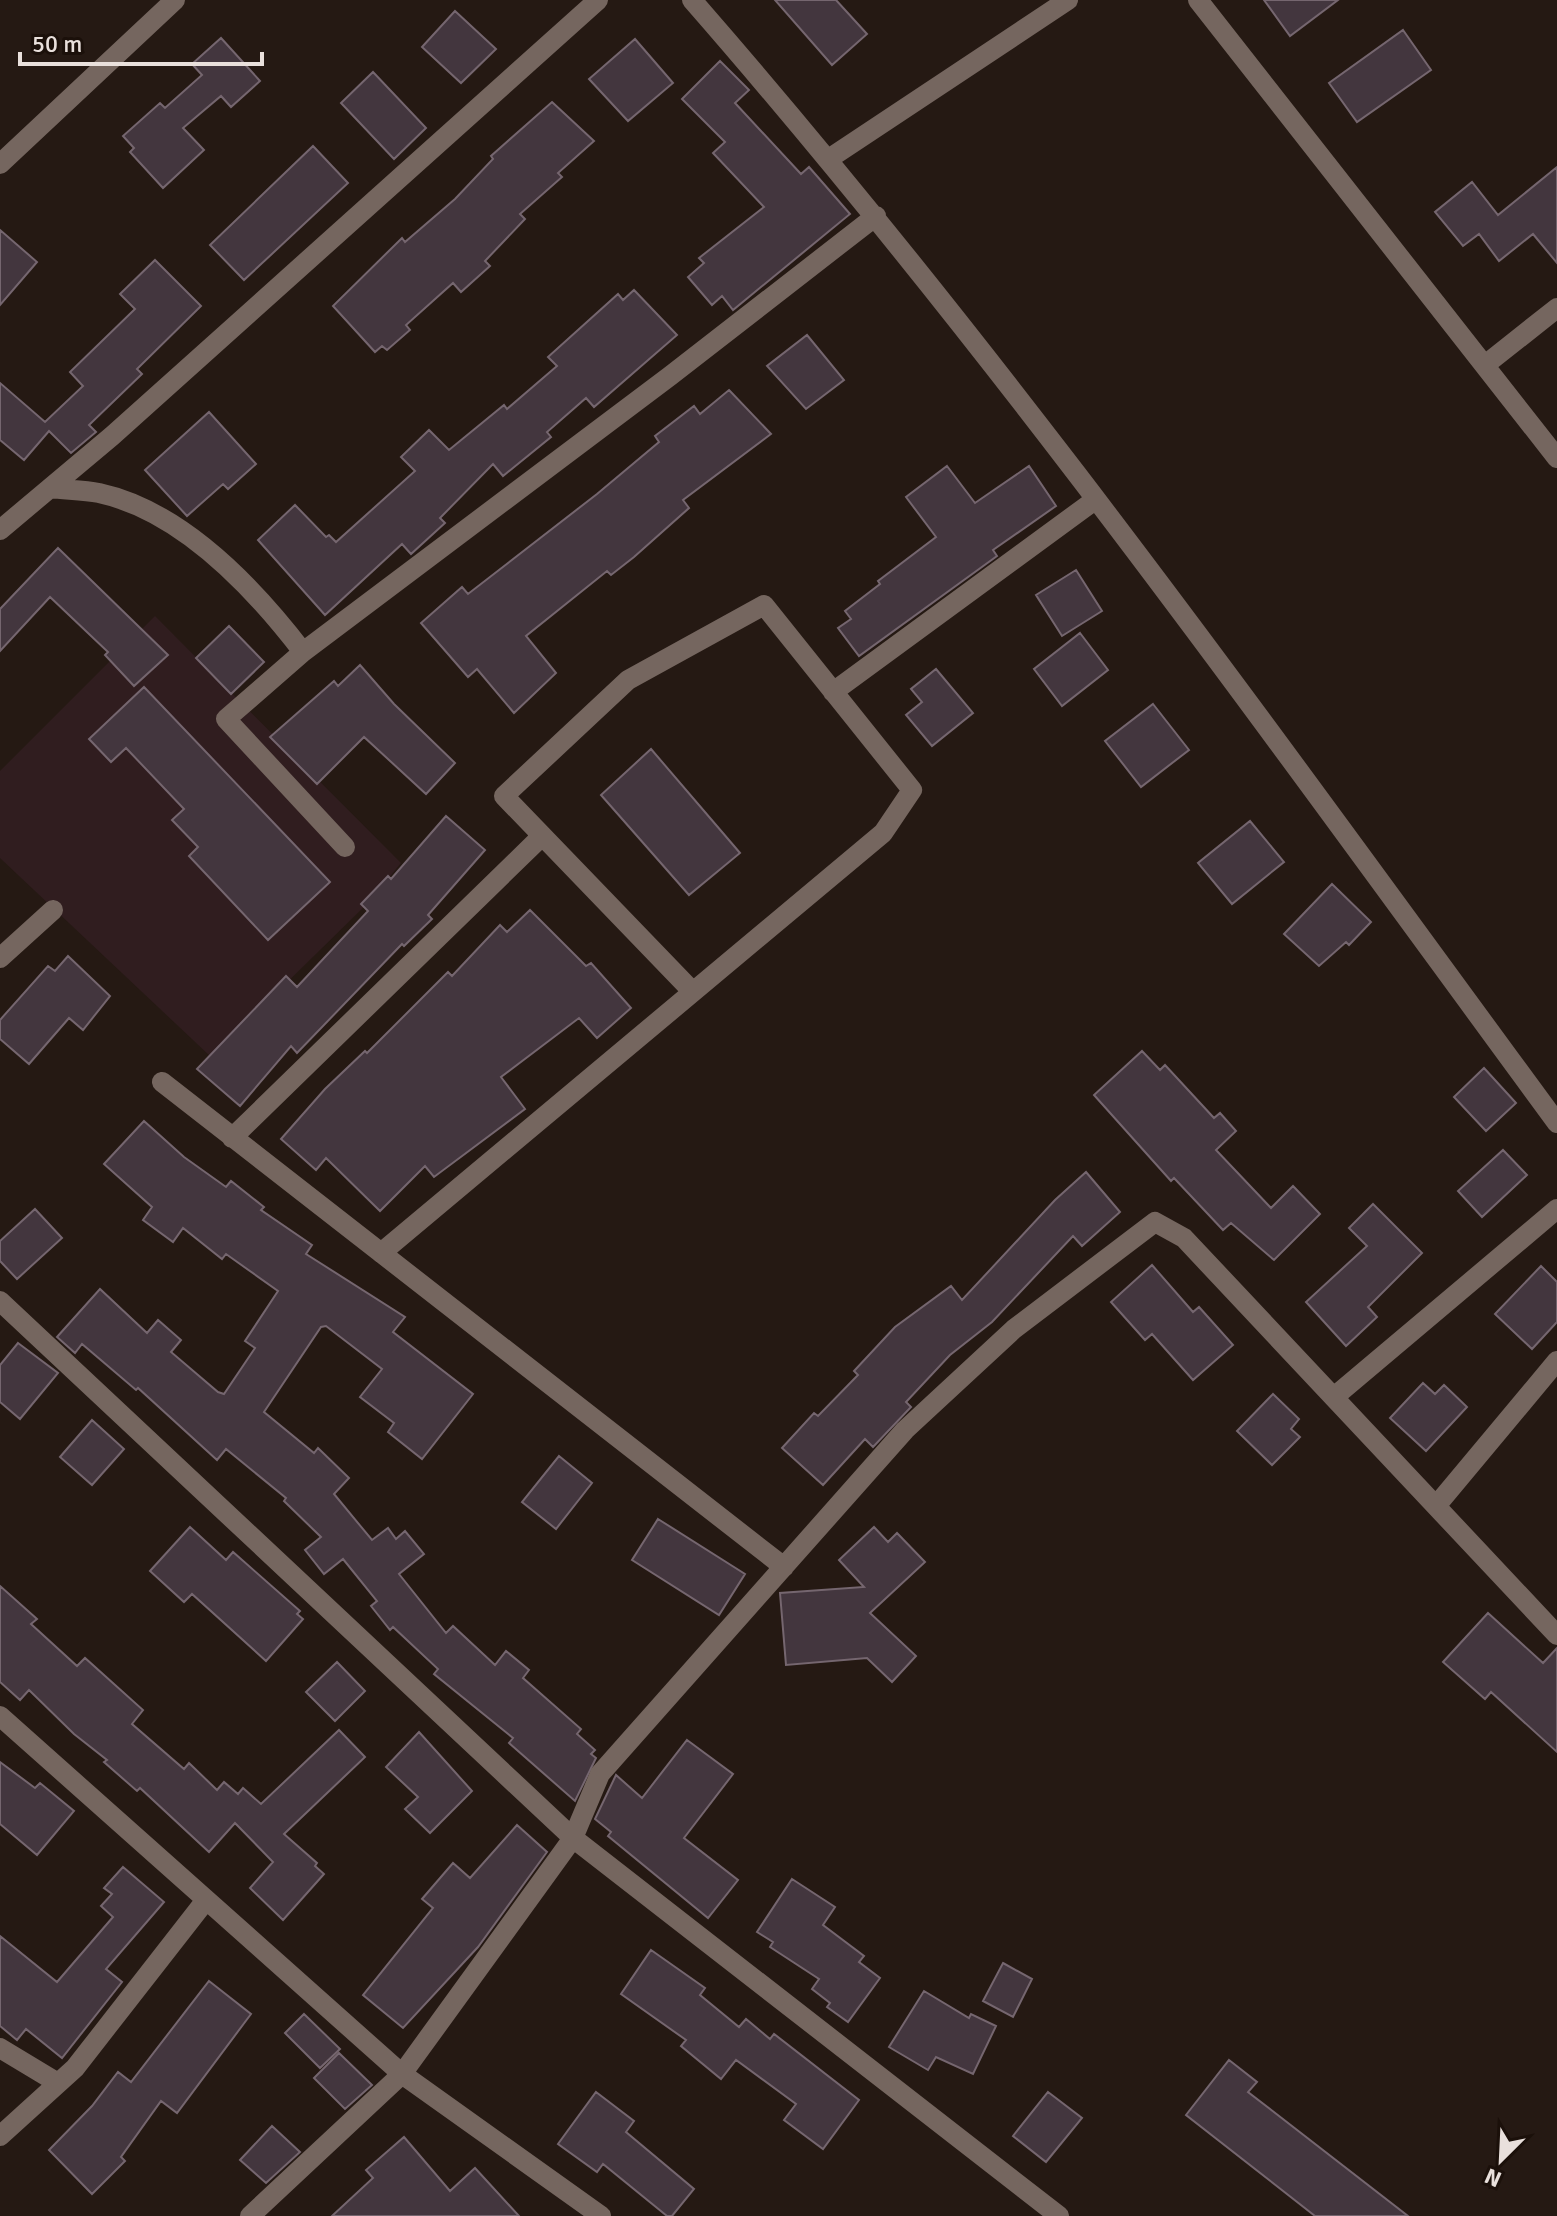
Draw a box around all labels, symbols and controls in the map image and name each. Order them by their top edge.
scale bar [20,16,262,66]
text: 50 m [32,29,82,59]
north arrow [1461,2120,1541,2200]
text: N [1481,2162,1506,2193]

